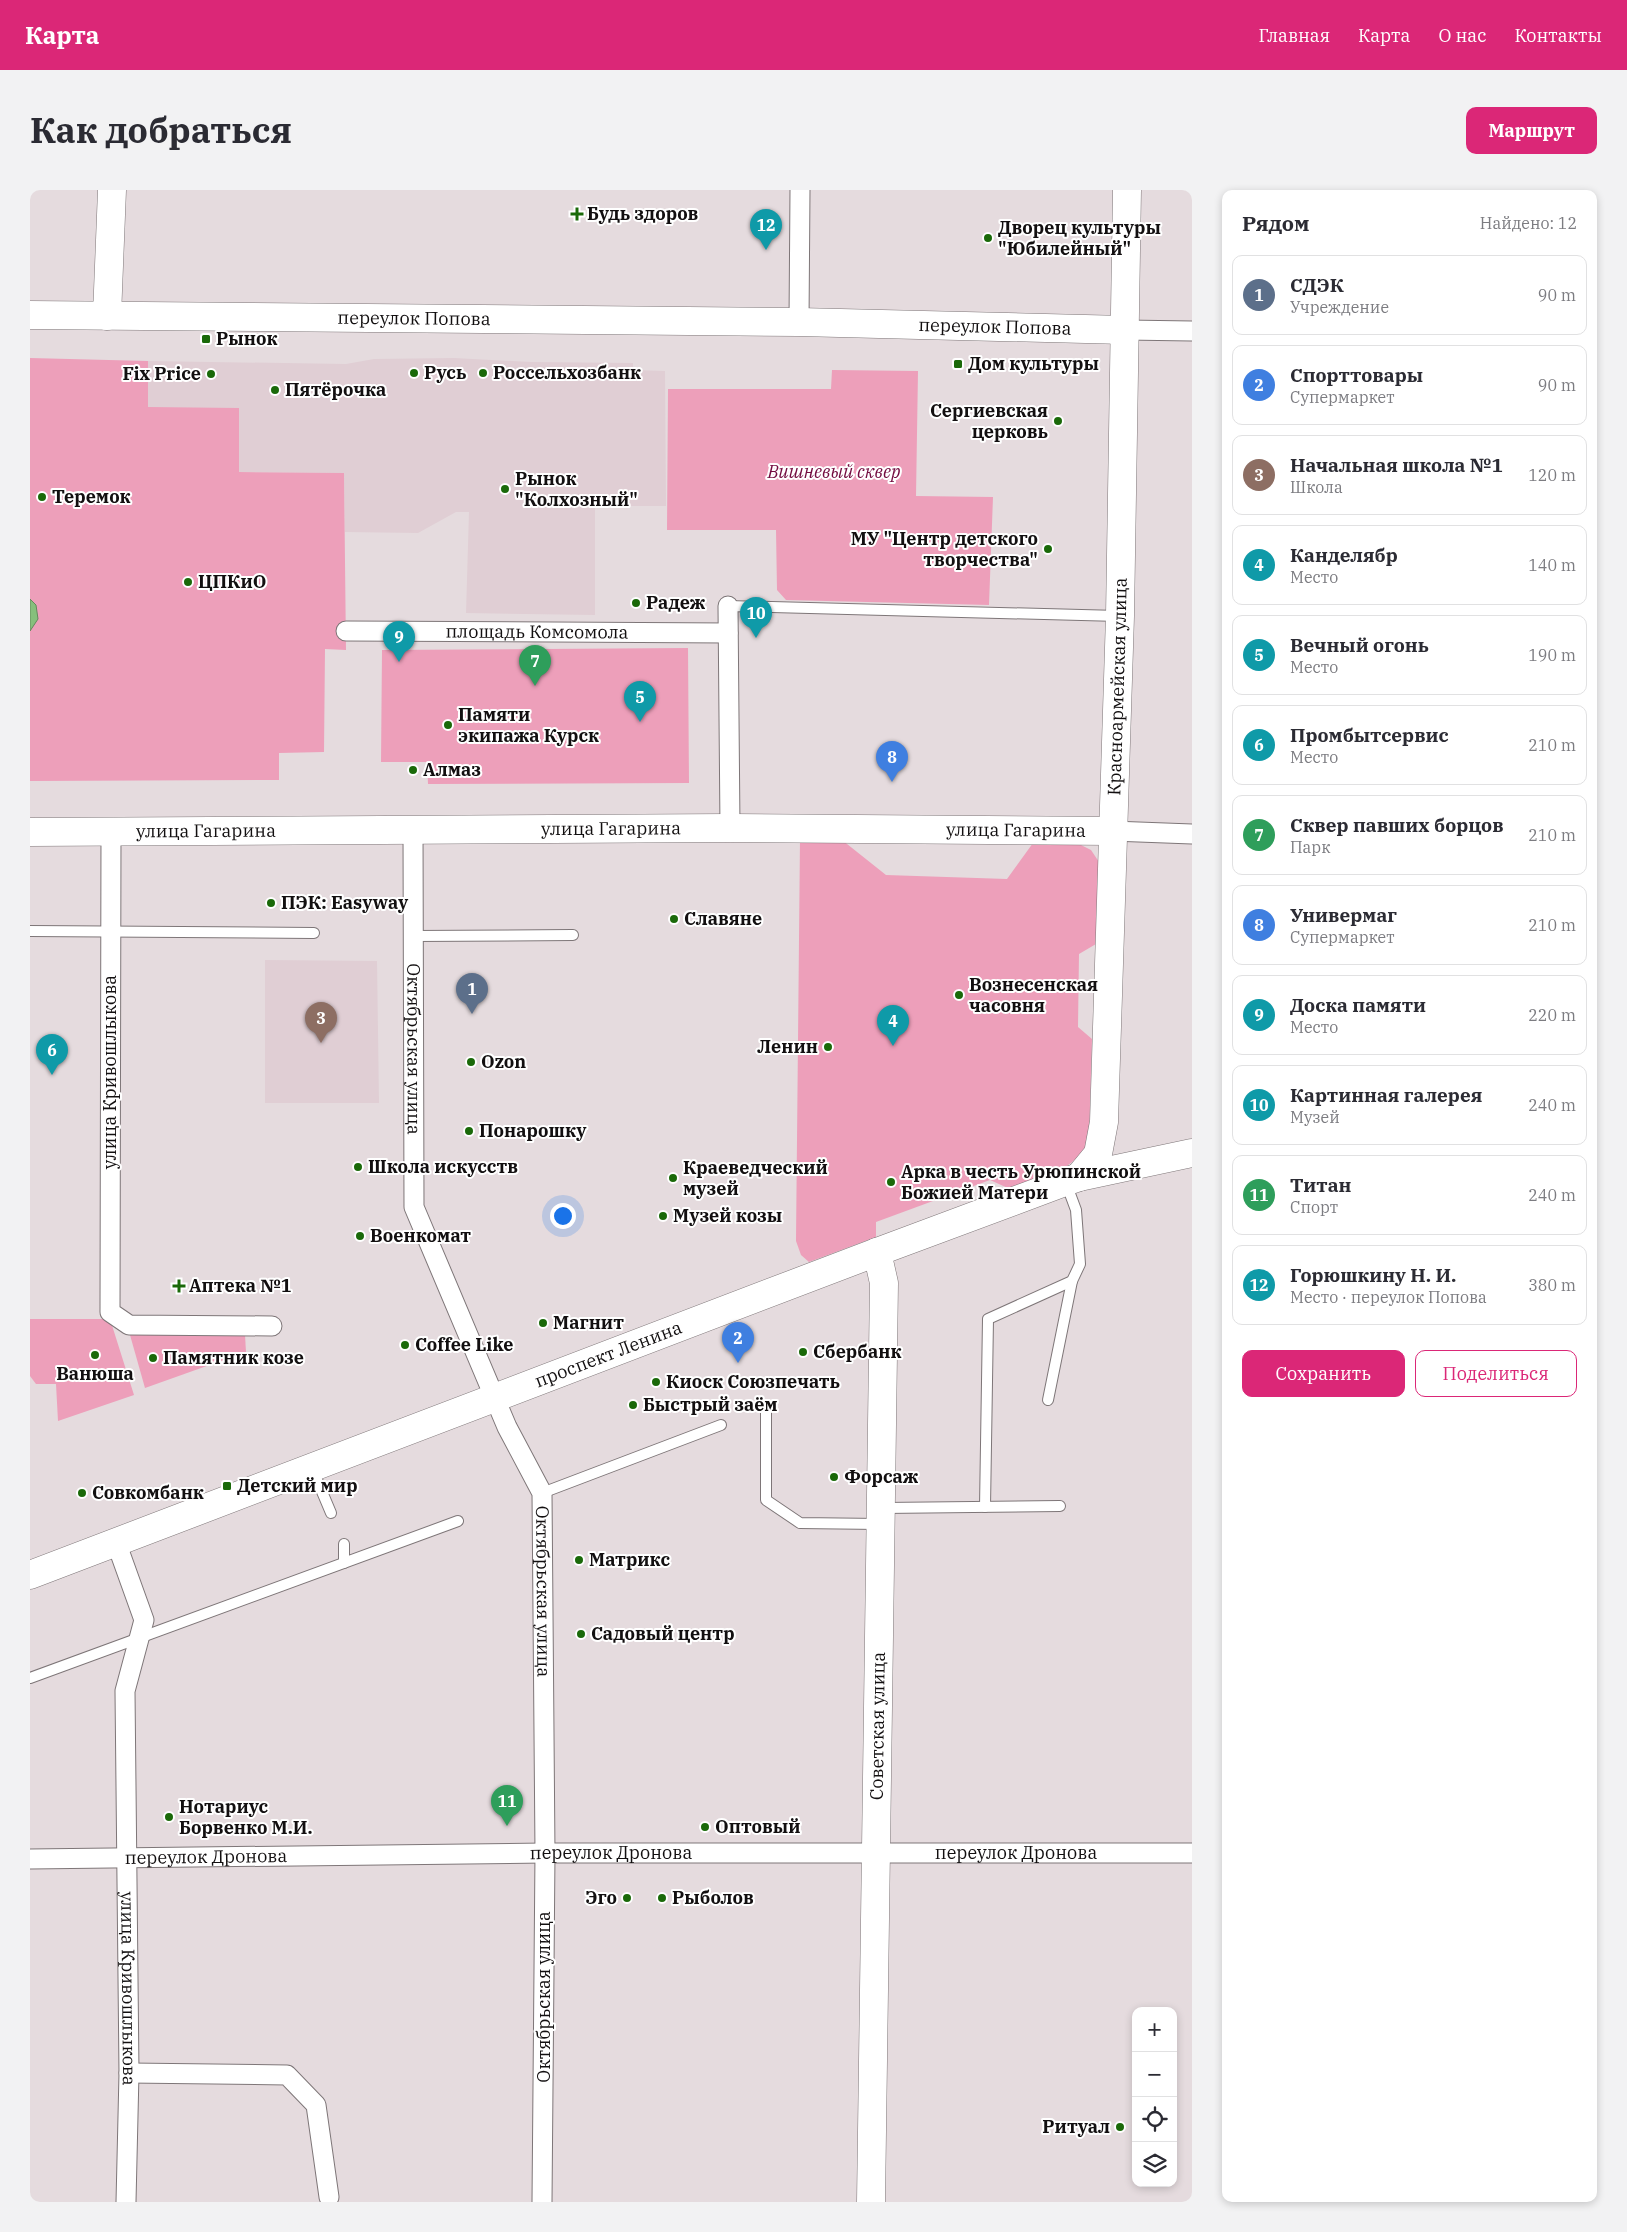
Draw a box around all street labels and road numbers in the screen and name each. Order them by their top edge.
street label: переулок Попова [337,306,491,330]
street label: переулок Попова [918,313,1072,340]
street label: Красноармейская улица [1102,577,1132,796]
street label: площадь Комсомола [445,620,629,643]
street label: улица Гагарина [541,816,681,840]
street label: улица Гагарина [946,818,1086,842]
street label: улица Гагарина [136,819,276,842]
street label: Октябрьская улица [402,963,426,1135]
street label: улица Кривошлыкова [98,975,121,1169]
street label: проспект Ленина [531,1315,685,1392]
street label: Октябрьская улица [531,1506,556,1678]
street label: Советская улица [865,1651,890,1800]
street label: переулок Дронова [530,1841,692,1864]
street label: переулок Дронова [935,1841,1097,1864]
street label: переулок Дронова [125,1844,288,1869]
street label: улица Кривошлыкова [116,1891,141,2086]
street label: Октябрьская улица [532,1911,555,2083]

